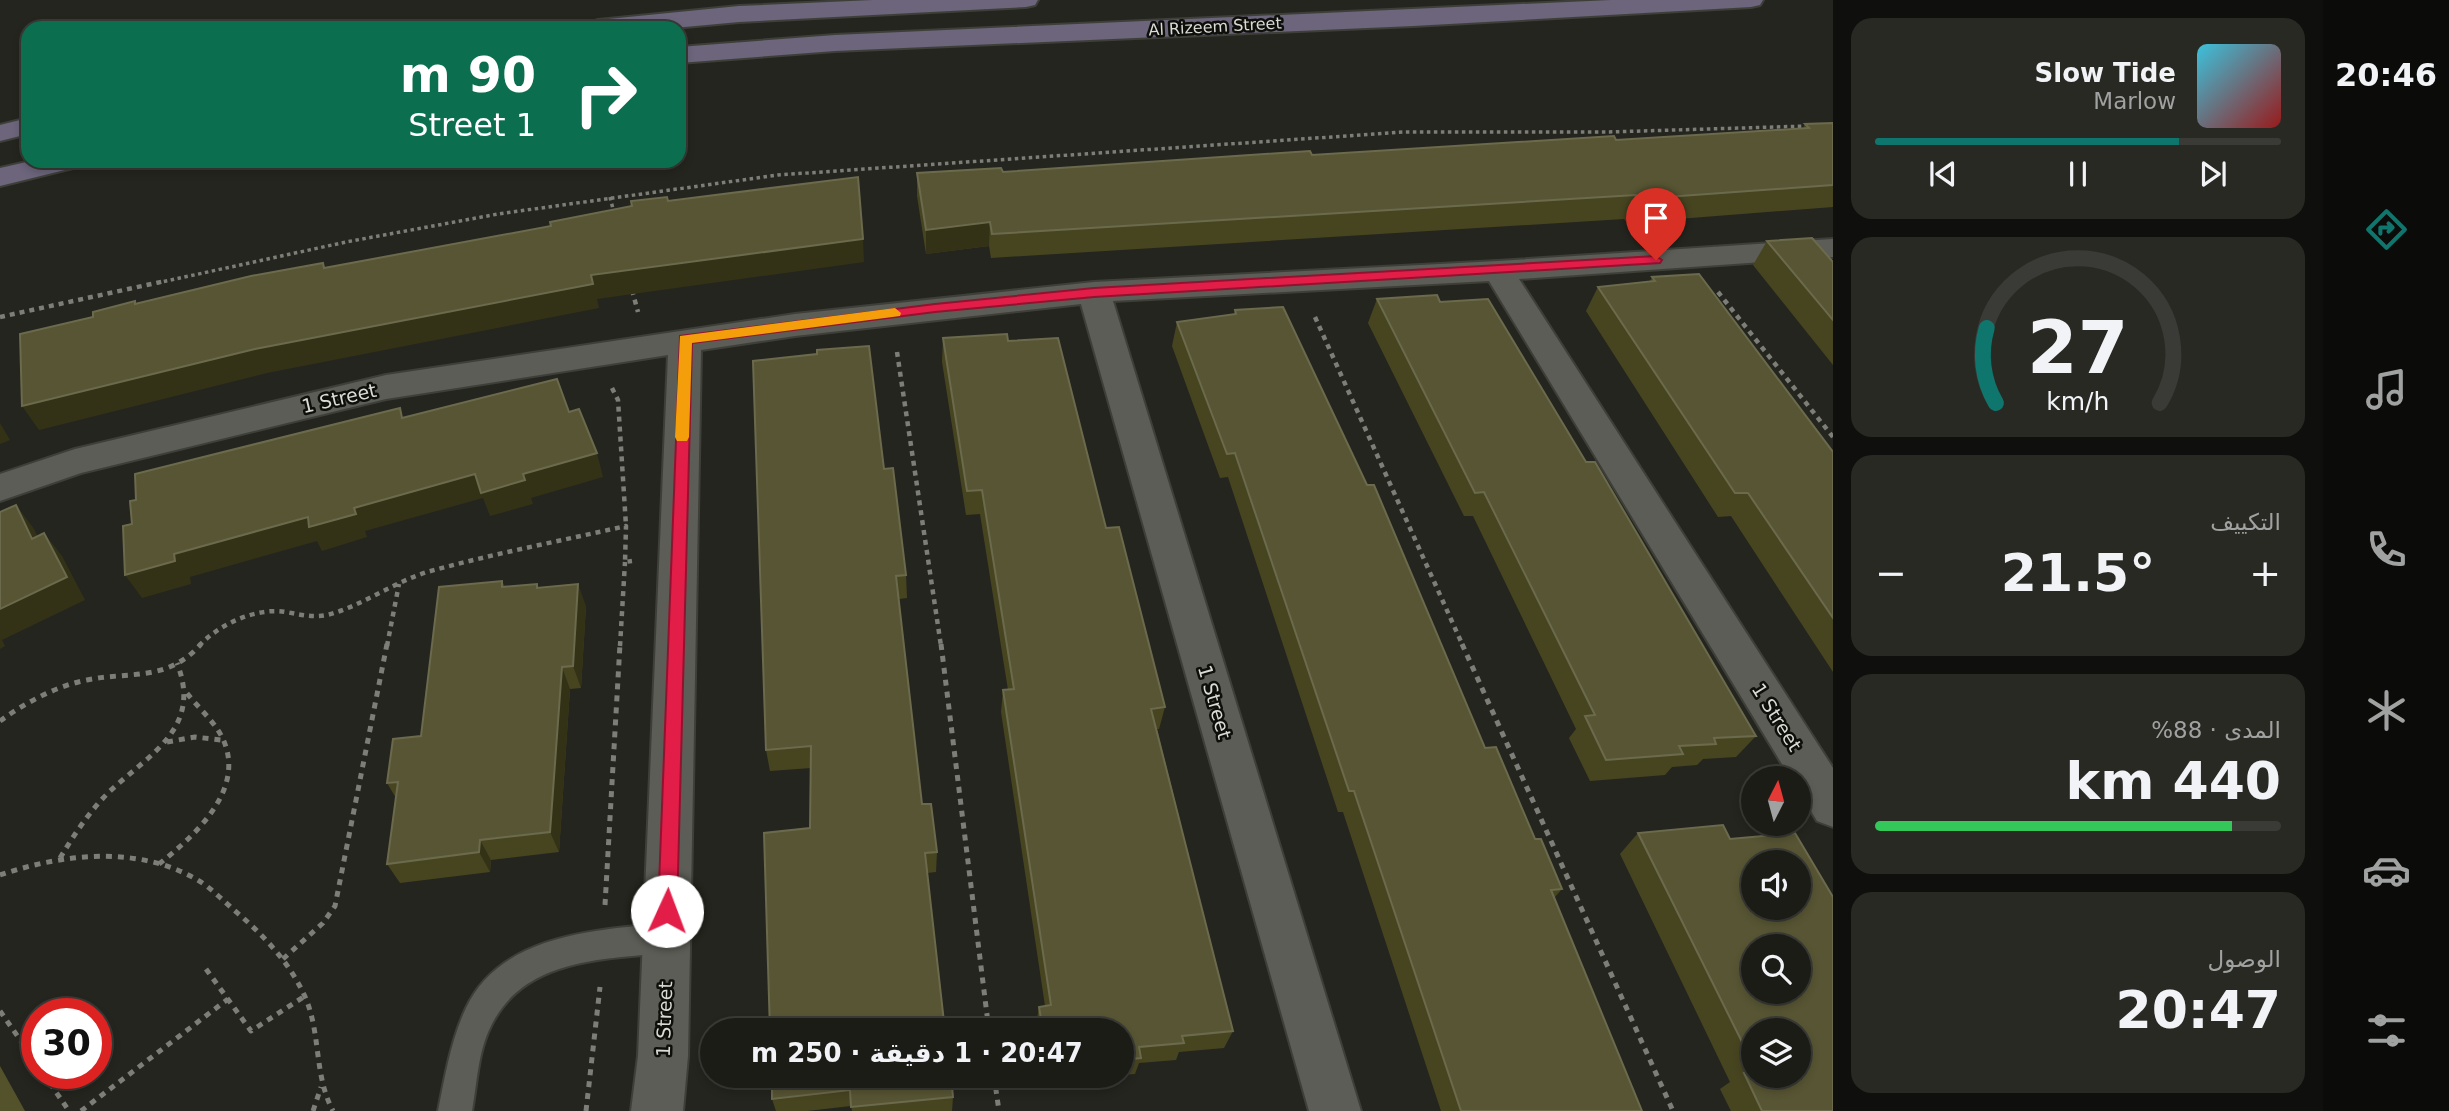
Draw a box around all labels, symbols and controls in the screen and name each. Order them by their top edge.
street label: Al Rizeem Street [1148,14,1282,39]
text: 90 m [400,47,536,104]
icon: right [560,49,651,140]
text: 20:46 [2335,56,2437,94]
text: Slow Tide [2035,58,2176,88]
text: Marlow [2093,88,2176,114]
text: 1 Street [408,106,536,144]
icon: previous [1924,155,1962,193]
icon: pause [2059,155,2097,193]
icon: next [2194,155,2232,193]
pin [1626,188,1686,260]
icon: arrive [1637,199,1675,237]
icon: directions [2362,205,2411,254]
text: 27 [2027,305,2129,390]
icon: music [2362,365,2411,414]
street label: 1 Street [300,379,378,417]
text: km/h [2046,387,2110,416]
text: التكييف [2210,509,2281,535]
icon: phone [2362,525,2411,574]
text: 21.5° [2001,543,2155,603]
text: − [1875,551,1907,595]
text: + [2249,551,2281,595]
street label: 1 Street [1194,663,1236,741]
street label: 1 Street [1748,679,1806,755]
icon: climate [2362,686,2411,735]
text: المدى · 88% [2151,717,2281,743]
text: 440 km [2066,751,2281,811]
north arrow [1741,766,1811,836]
map controls [1741,766,1811,1088]
icon: car [2362,846,2411,895]
button: sound [1741,850,1811,920]
position arrow [630,874,704,948]
button: search [1741,934,1811,1004]
text: الوصول [2208,946,2281,972]
text: 20:47 [2115,980,2281,1040]
street label: 1 Street [652,981,676,1057]
speed limit sign: 30 [21,998,112,1089]
icon: filters [2362,1006,2411,1055]
button: layers [1741,1018,1811,1088]
text: 20:47 · 1 دقيقة · 250 m [751,1038,1083,1068]

